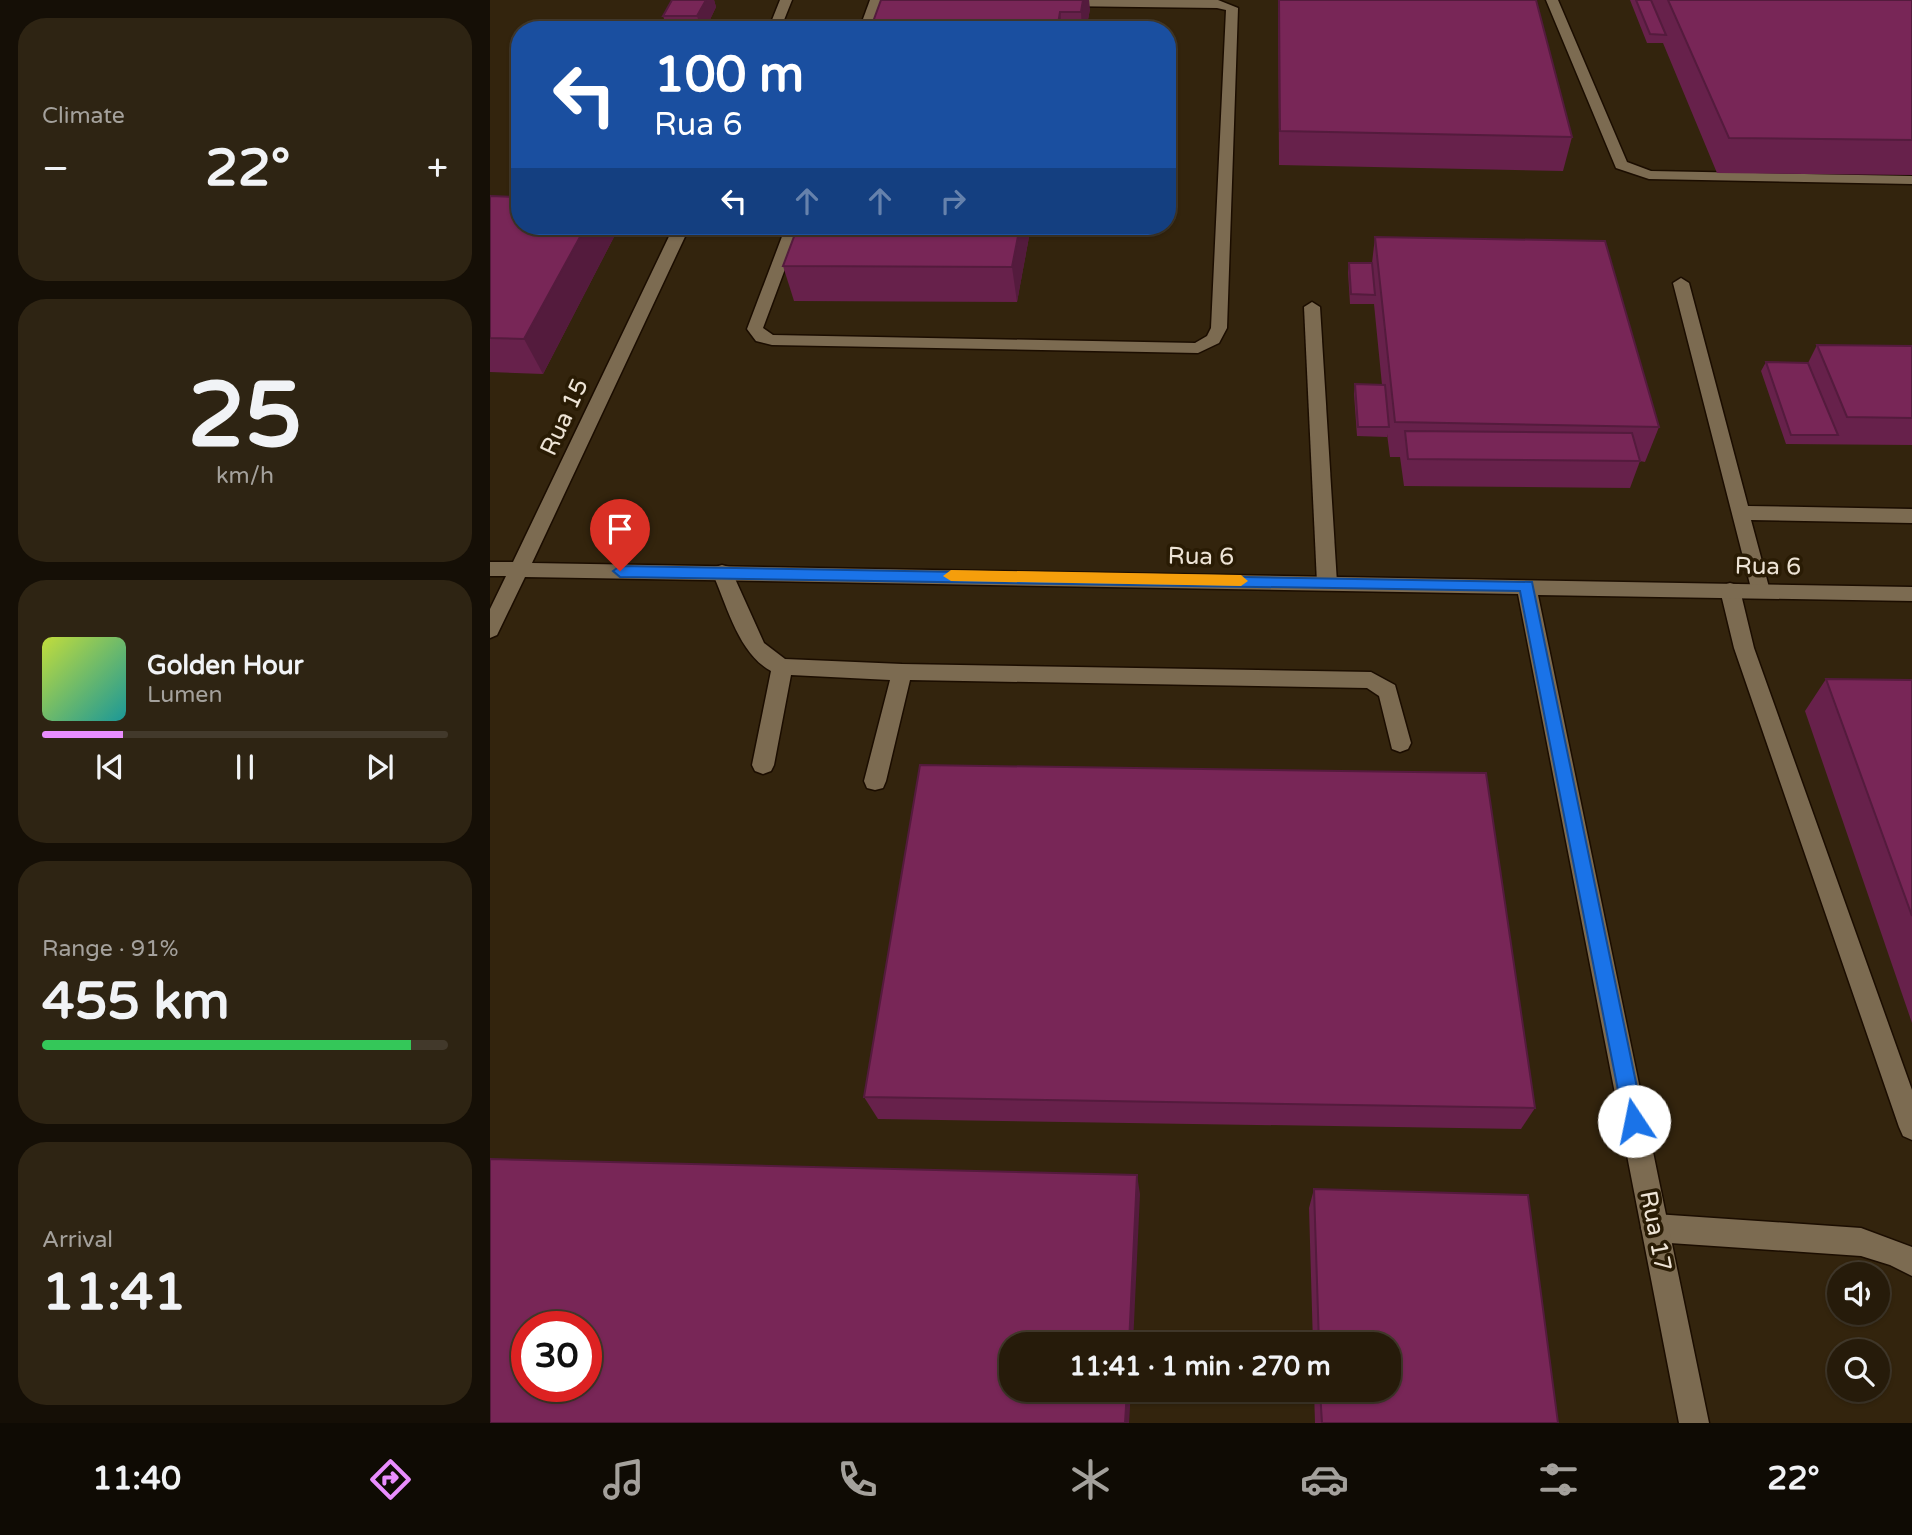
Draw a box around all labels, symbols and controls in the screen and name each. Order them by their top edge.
text: 100 m [654,46,804,105]
icon: left [539,49,630,140]
text: Climate [42,102,125,130]
text: Rua 6 [654,106,743,144]
text: 22° [205,137,290,200]
text: − [42,146,69,192]
text: + [427,146,448,192]
icon: left [715,182,753,220]
icon: ahead [788,182,826,220]
icon: ahead [861,182,899,220]
icon: right [934,182,972,220]
text: 25 [188,361,302,471]
street label: Rua 15 [534,374,595,460]
text: km/h [216,462,274,490]
pin [590,499,650,571]
icon: arrive [601,510,639,548]
street label: Rua 6 [1167,541,1234,572]
street label: Rua 6 [1734,551,1801,582]
text: Golden Hour [147,650,304,681]
text: Lumen [147,681,222,709]
icon: previous [91,748,129,786]
icon: pause [226,748,264,786]
icon: next [361,748,399,786]
text: Range · 91% [42,935,178,963]
text: 455 km [42,970,230,1033]
position arrow [1597,1084,1671,1158]
street label: Rua 17 [1633,1188,1678,1274]
text: Arrival [42,1226,113,1254]
text: 11:41 [42,1261,186,1324]
map controls [1827,1262,1890,1402]
button: sound [1827,1262,1890,1325]
speed limit sign: 30 [511,1311,602,1402]
button: search [1827,1339,1890,1402]
text: 11:41 · 1 min · 270 m [1069,1351,1331,1382]
icon: directions [366,1455,415,1504]
icon: music [599,1455,648,1504]
icon: phone [833,1455,882,1504]
icon: climate [1066,1455,1115,1504]
icon: car [1300,1455,1349,1504]
icon: filters [1534,1455,1583,1504]
text: 11:40 [92,1460,181,1498]
text: 22° [1767,1460,1820,1498]

